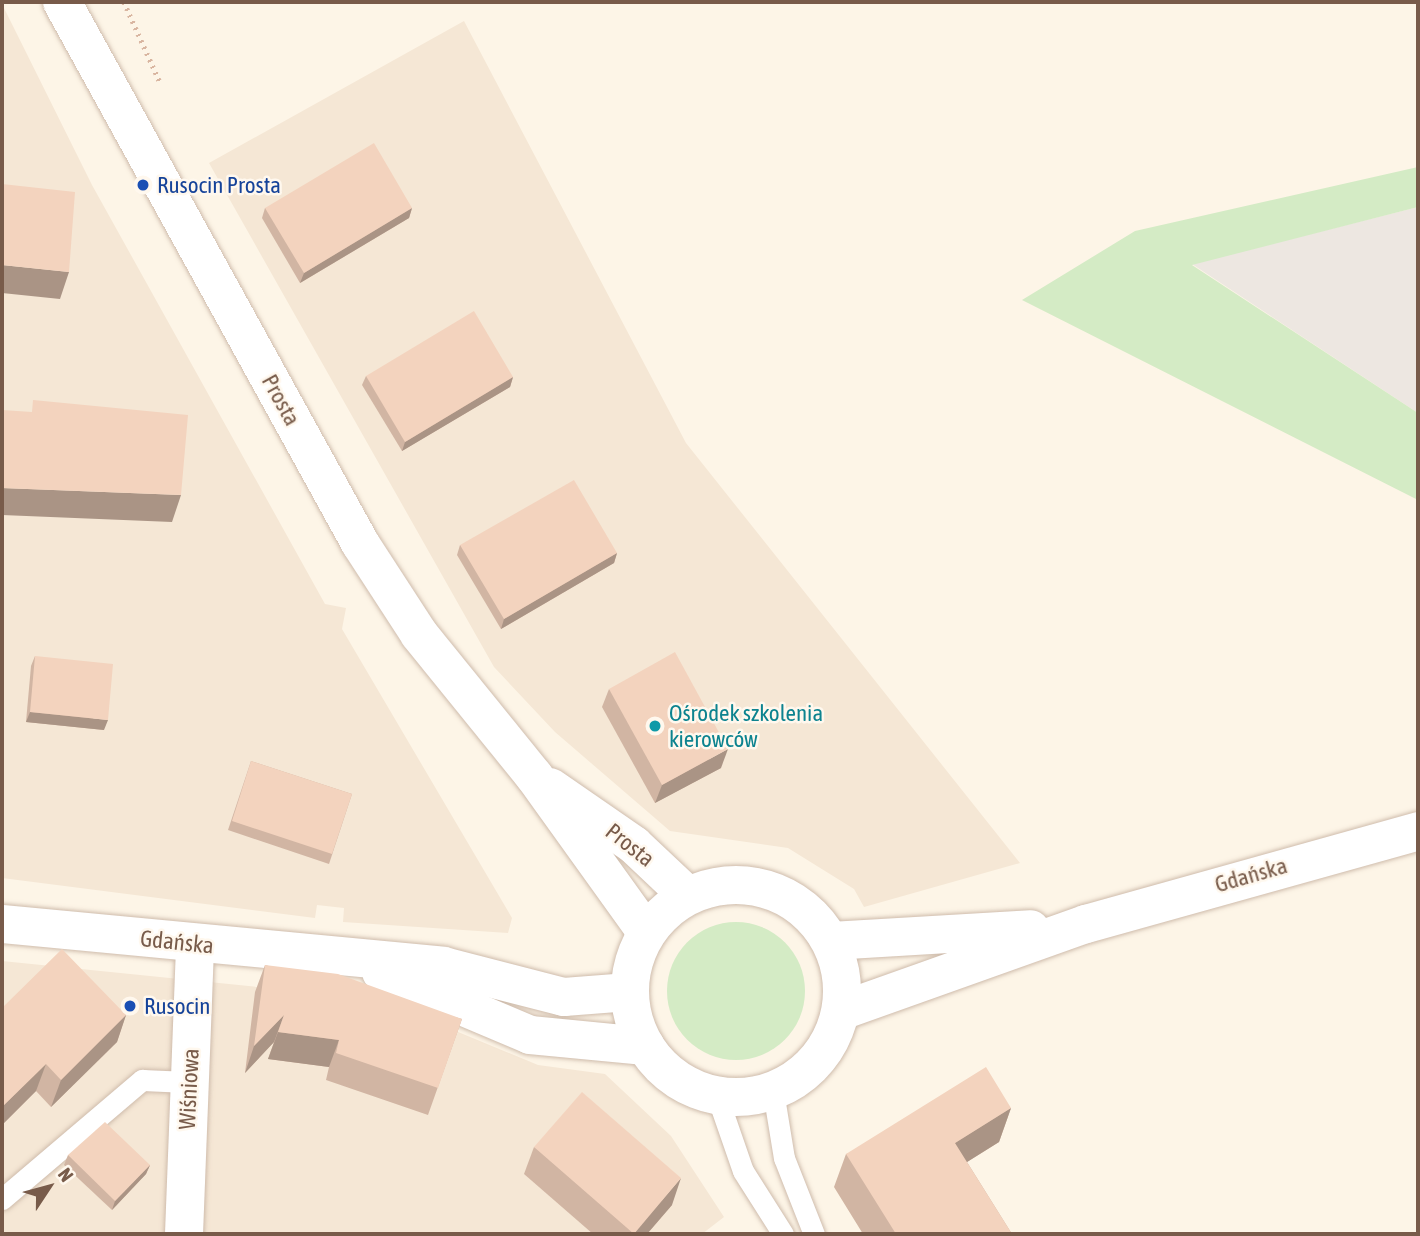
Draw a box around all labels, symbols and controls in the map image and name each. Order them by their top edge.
place label: Rusocin Prosta [157,171,281,199]
marker: Rusocin Prosta [135,177,151,193]
street label: Prosta [256,370,306,430]
place label: Ośrodek szkolenia kierowców [669,699,823,753]
marker: Ośrodek szkolenia kierowców [647,718,663,734]
street label: Prosta [600,817,660,873]
street label: Gdańska [1212,852,1290,898]
street label: Gdańska [139,924,215,960]
place label: Rusocin [144,992,210,1020]
marker: Rusocin [122,998,138,1014]
street label: Wiśniowa [173,1048,205,1130]
north arrow [14,1152,84,1222]
text: N [54,1164,78,1186]

